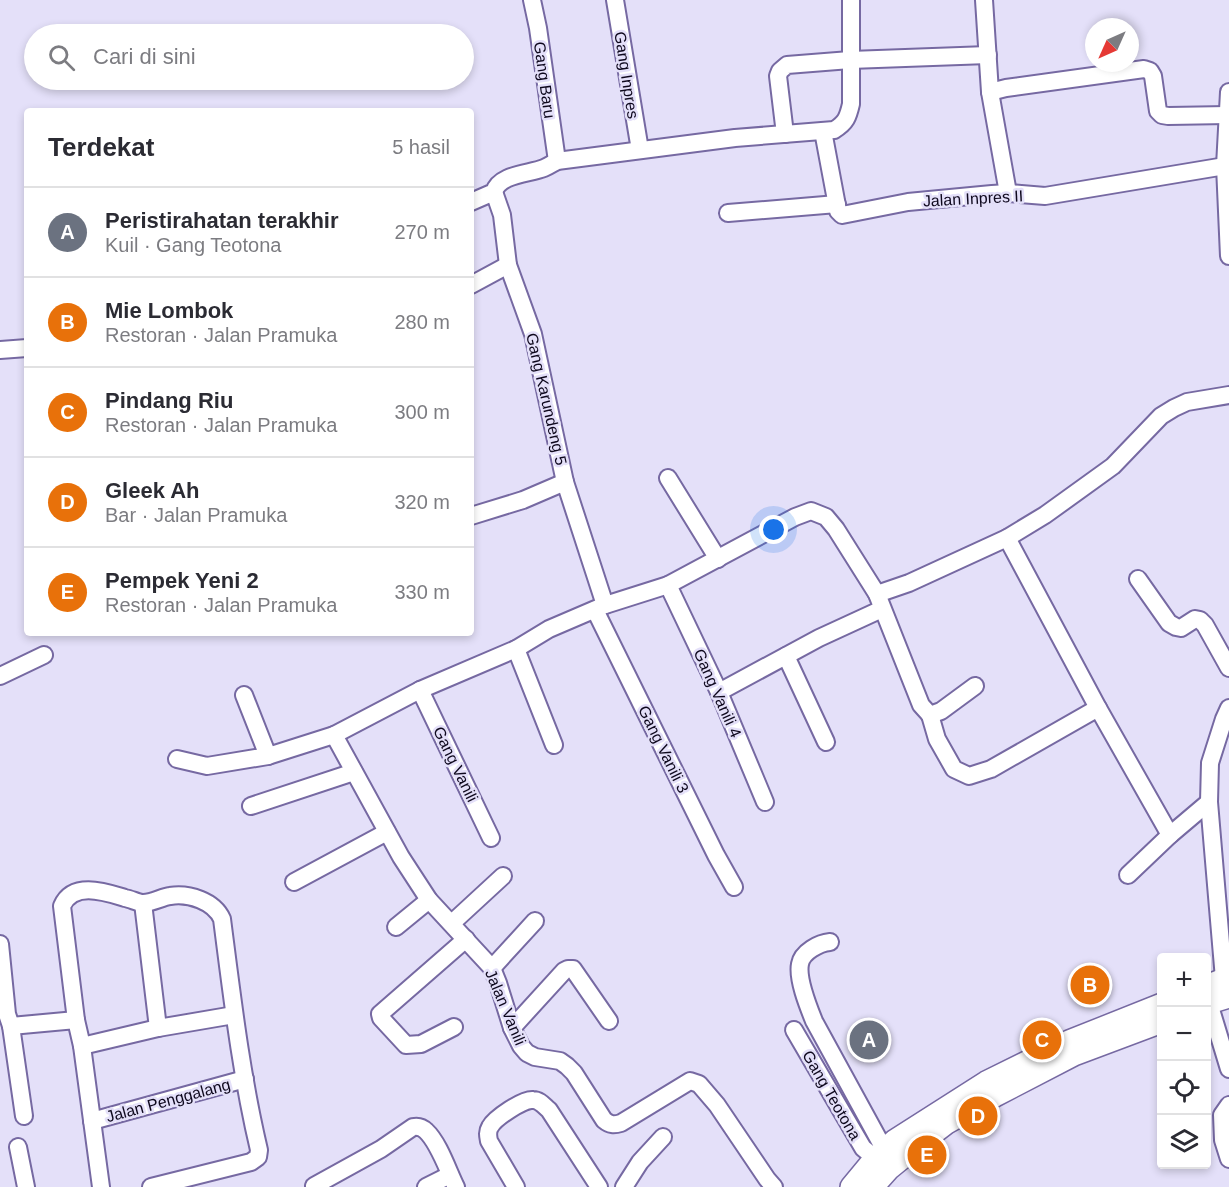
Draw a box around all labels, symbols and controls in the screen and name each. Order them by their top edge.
north arrow [1085,18,1139,72]
search box [24,24,474,90]
street label: Gang Inpres [611,30,642,120]
icon: search [45,41,78,74]
street label: Gang Baru [531,41,558,120]
text: Cari di sini [93,44,196,69]
text: Terdekat [48,132,154,162]
text: 5 hasil [392,136,450,158]
street label: Jalan Inpres II [922,187,1024,210]
text: Peristirahatan terakhir [105,208,339,233]
text: A [60,221,75,243]
text: 270 m [394,221,450,243]
text: Kuil · Gang Teotona [105,234,281,256]
text: Mie Lombok [105,298,233,323]
text: B [60,311,75,333]
text: 280 m [394,311,450,333]
text: Restoran · Jalan Pramuka [105,324,337,346]
street label: Gang Karundeng 5 [523,331,570,467]
text: Pindang Riu [105,388,233,413]
text: C [60,401,75,423]
text: 300 m [394,401,450,423]
text: Restoran · Jalan Pramuka [105,414,337,436]
text: Gleek Ah [105,478,200,503]
text: D [60,491,75,513]
text: 320 m [394,491,450,513]
text: Bar · Jalan Pramuka [105,504,287,526]
your location [759,515,788,544]
text: Pempek Yeni 2 [105,568,259,593]
text: E [61,581,74,603]
text: 330 m [394,581,450,603]
text: Restoran · Jalan Pramuka [105,594,337,616]
street label: Gang Vanili 4 [690,646,745,740]
street label: Gang Vanili 3 [635,703,692,796]
street label: Gang Vanili [430,724,481,805]
map controls [1157,953,1211,1169]
button: + [1157,953,1211,1007]
pin: B [1070,962,1110,1008]
street label: Jalan Vanili [482,967,529,1048]
button: − [1157,1007,1211,1061]
pin: A [850,1018,888,1062]
pin: C [1022,1018,1062,1062]
street label: Gang Teotona [799,1048,864,1143]
button: locate [1157,1061,1211,1115]
street label: Jalan Penggalang [104,1076,232,1125]
pin: D [958,1094,998,1138]
button: layers [1157,1115,1211,1169]
pin: E [908,1132,946,1178]

